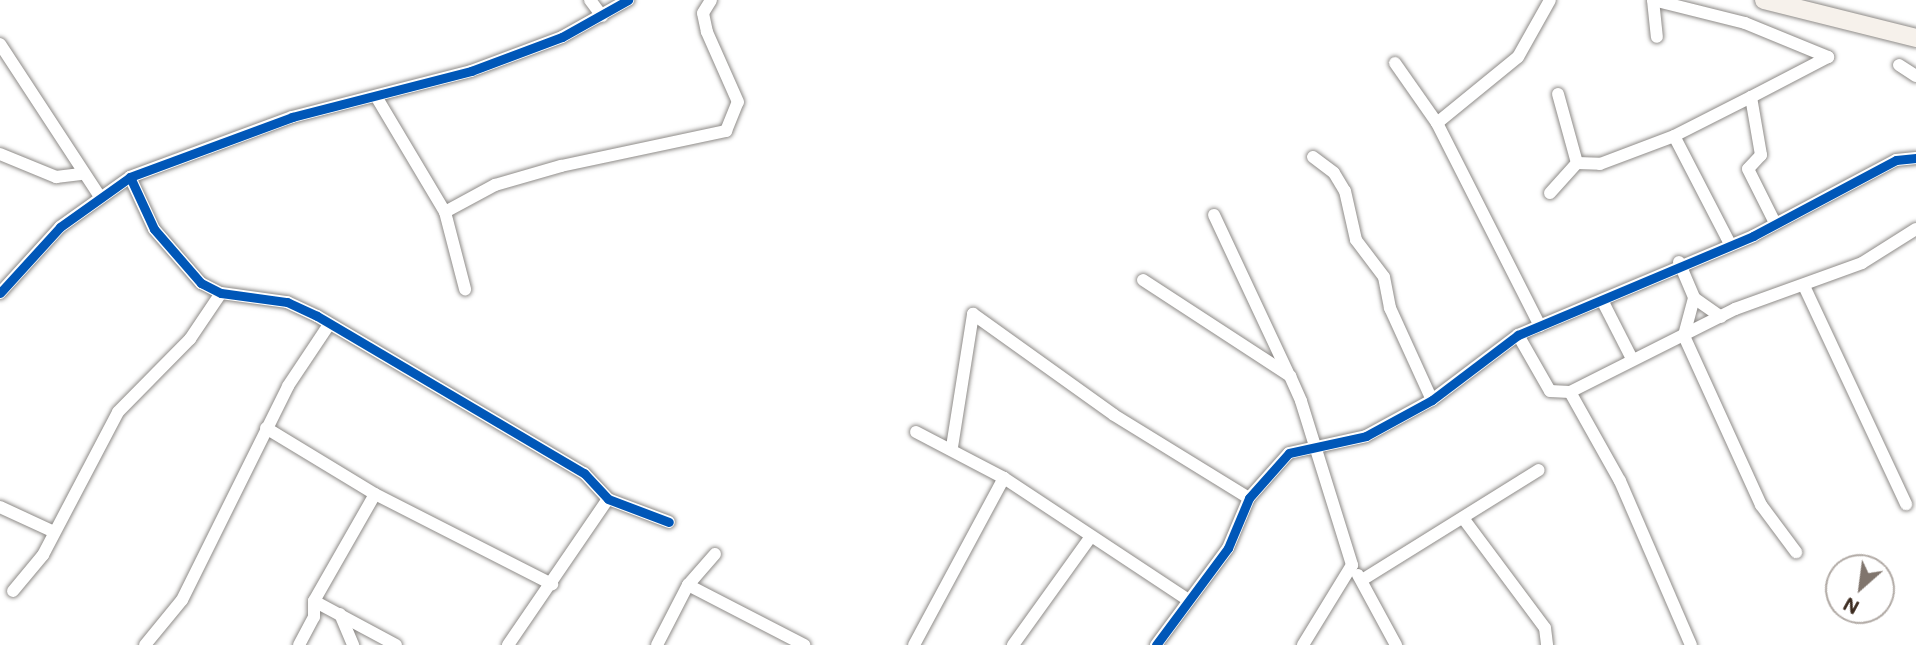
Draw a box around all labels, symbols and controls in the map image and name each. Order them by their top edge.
north arrow [1825,554,1895,624]
text: N [1839,592,1863,621]

